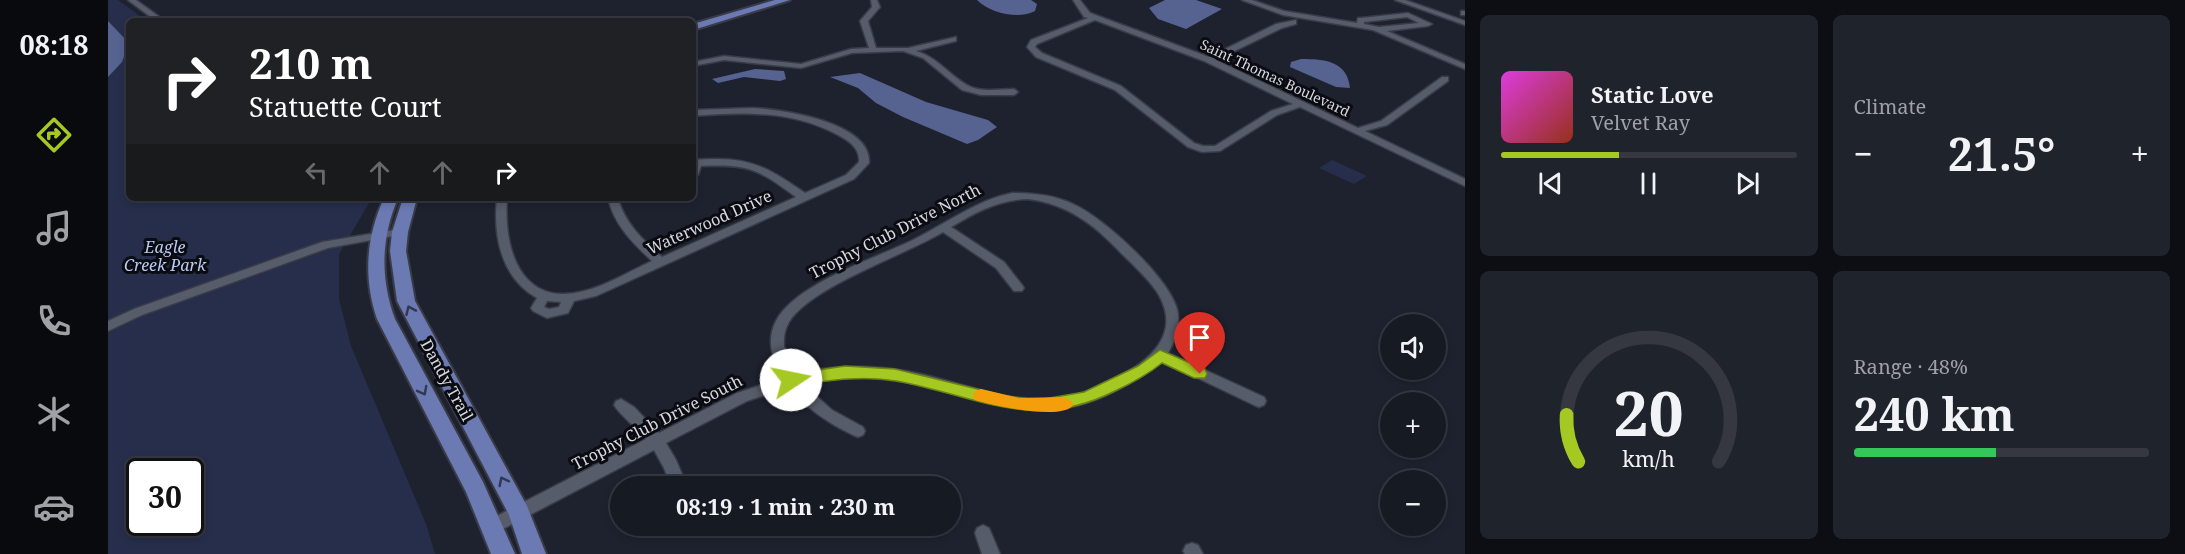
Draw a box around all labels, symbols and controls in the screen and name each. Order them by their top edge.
text: 08:18 [19,26,89,63]
text: 210 m [249,34,373,91]
street label: Saint Thomas Boulevard [1197,34,1354,121]
icon: right [150,42,228,120]
text: Static Love [1591,79,1714,109]
text: Statuette Court [249,88,441,125]
text: Climate [1854,93,1926,120]
text: Velvet Ray [1591,109,1690,136]
icon: directions [33,114,75,156]
text: 21.5° [1948,123,2055,184]
text: − [1854,131,1873,176]
text: + [2131,131,2149,176]
icon: left [300,156,333,189]
icon: ahead [363,156,396,189]
icon: ahead [426,156,459,189]
icon: right [489,156,522,189]
icon: previous [1534,167,1567,200]
icon: pause [1632,167,1665,200]
icon: next [1731,167,1764,200]
street label: Trophy Club Drive North [806,178,984,284]
street label: Waterwood Drive [643,185,775,259]
icon: music [33,207,75,249]
park label: Eagle Creek Park [124,236,207,276]
icon: phone [33,300,75,342]
one-way arrow [405,305,417,316]
pin [1174,312,1225,374]
map controls [1380,314,1446,536]
button: sound [1380,314,1446,380]
icon: arrive [1183,321,1216,354]
street label: Dandy Trail [416,335,478,425]
position arrow [759,348,823,412]
text: Range · 48% [1854,353,1968,380]
street label: Trophy Club Drive South [568,369,746,475]
text: 20 [1613,369,1684,454]
text: 240 km [1854,383,2015,444]
one-way arrow [416,385,427,395]
button: + [1380,392,1446,458]
icon: climate [33,393,75,435]
text: km/h [1622,444,1675,473]
speed limit sign: 30 [126,458,204,536]
button: − [1380,470,1446,536]
one-way arrow [499,477,510,487]
icon: car [33,486,75,528]
text: 08:19 · 1 min · 230 m [676,491,895,521]

